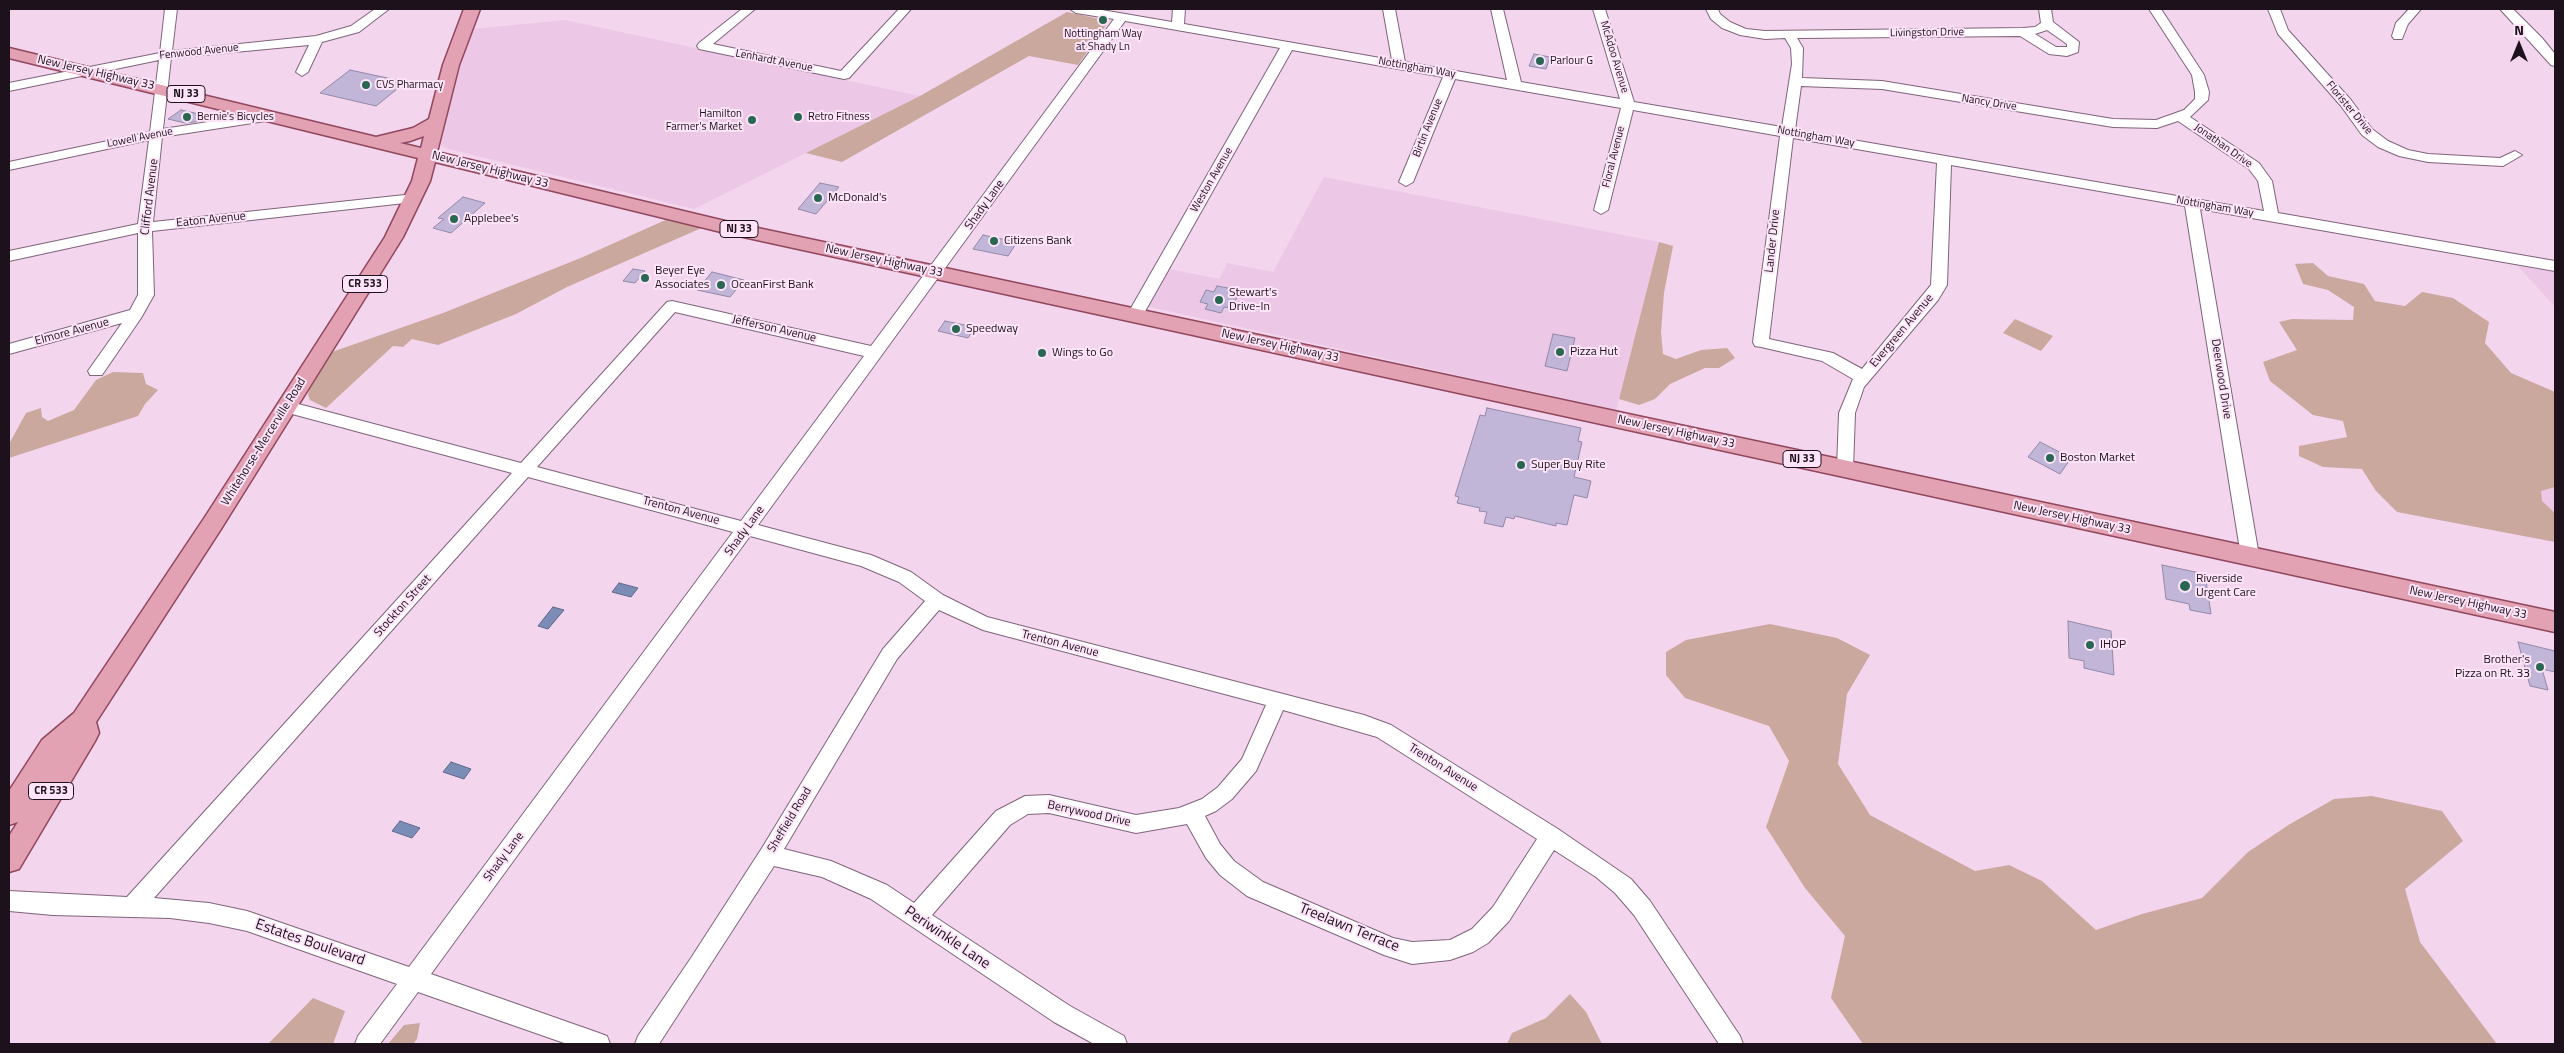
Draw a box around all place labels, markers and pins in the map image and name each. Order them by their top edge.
marker: Nottingham Way at Shady Ln [1097,14,1109,26]
place label: Nottingham Way at Shady Ln [1064,27,1142,53]
place label: Parlour G [1550,54,1593,68]
marker: Parlour G [1534,55,1546,67]
place label: CVS Pharmacy [376,78,443,92]
marker: CVS Pharmacy [360,79,372,91]
place label: Hamilton Farmer's Market [666,107,742,133]
place label: Bernie's Bicycles [197,110,274,124]
place label: Retro Fitness [808,110,870,124]
marker: Bernie's Bicycles [181,111,193,123]
marker: Retro Fitness [792,111,804,123]
marker: Hamilton Farmer's Market [746,114,758,126]
place label: McDonald's [828,191,887,205]
marker: McDonald's [812,192,824,204]
place label: Applebee's [464,212,519,226]
marker: Applebee's [448,213,460,225]
place label: Citizens Bank [1004,234,1072,248]
marker: Citizens Bank [988,235,1000,247]
place label: Beyer Eye Associates [655,264,709,292]
marker: Beyer Eye Associates [639,272,651,284]
place label: OceanFirst Bank [731,278,814,292]
marker: OceanFirst Bank [715,279,727,291]
place label: Stewart's Drive-In [1229,286,1277,314]
marker: Stewart's Drive-In [1213,294,1225,306]
place label: Speedway [966,322,1018,336]
marker: Speedway [950,323,962,335]
place label: Pizza Hut [1570,345,1618,359]
place label: Wings to Go [1052,346,1113,360]
marker: Pizza Hut [1554,346,1566,358]
marker: Wings to Go [1036,347,1048,359]
place label: Boston Market [2060,451,2135,465]
marker: Boston Market [2044,452,2056,464]
place label: Super Buy Rite [1531,458,1606,472]
marker: Super Buy Rite [1515,459,1527,471]
place label: Riverside Urgent Care [2196,572,2256,600]
marker: Riverside Urgent Care [2178,579,2192,593]
place label: IHOP [2100,638,2126,652]
marker: IHOP [2084,639,2096,651]
place label: Brother's Pizza on Rt. 33 [2455,653,2530,681]
marker: Brother's Pizza on Rt. 33 [2534,661,2546,673]

